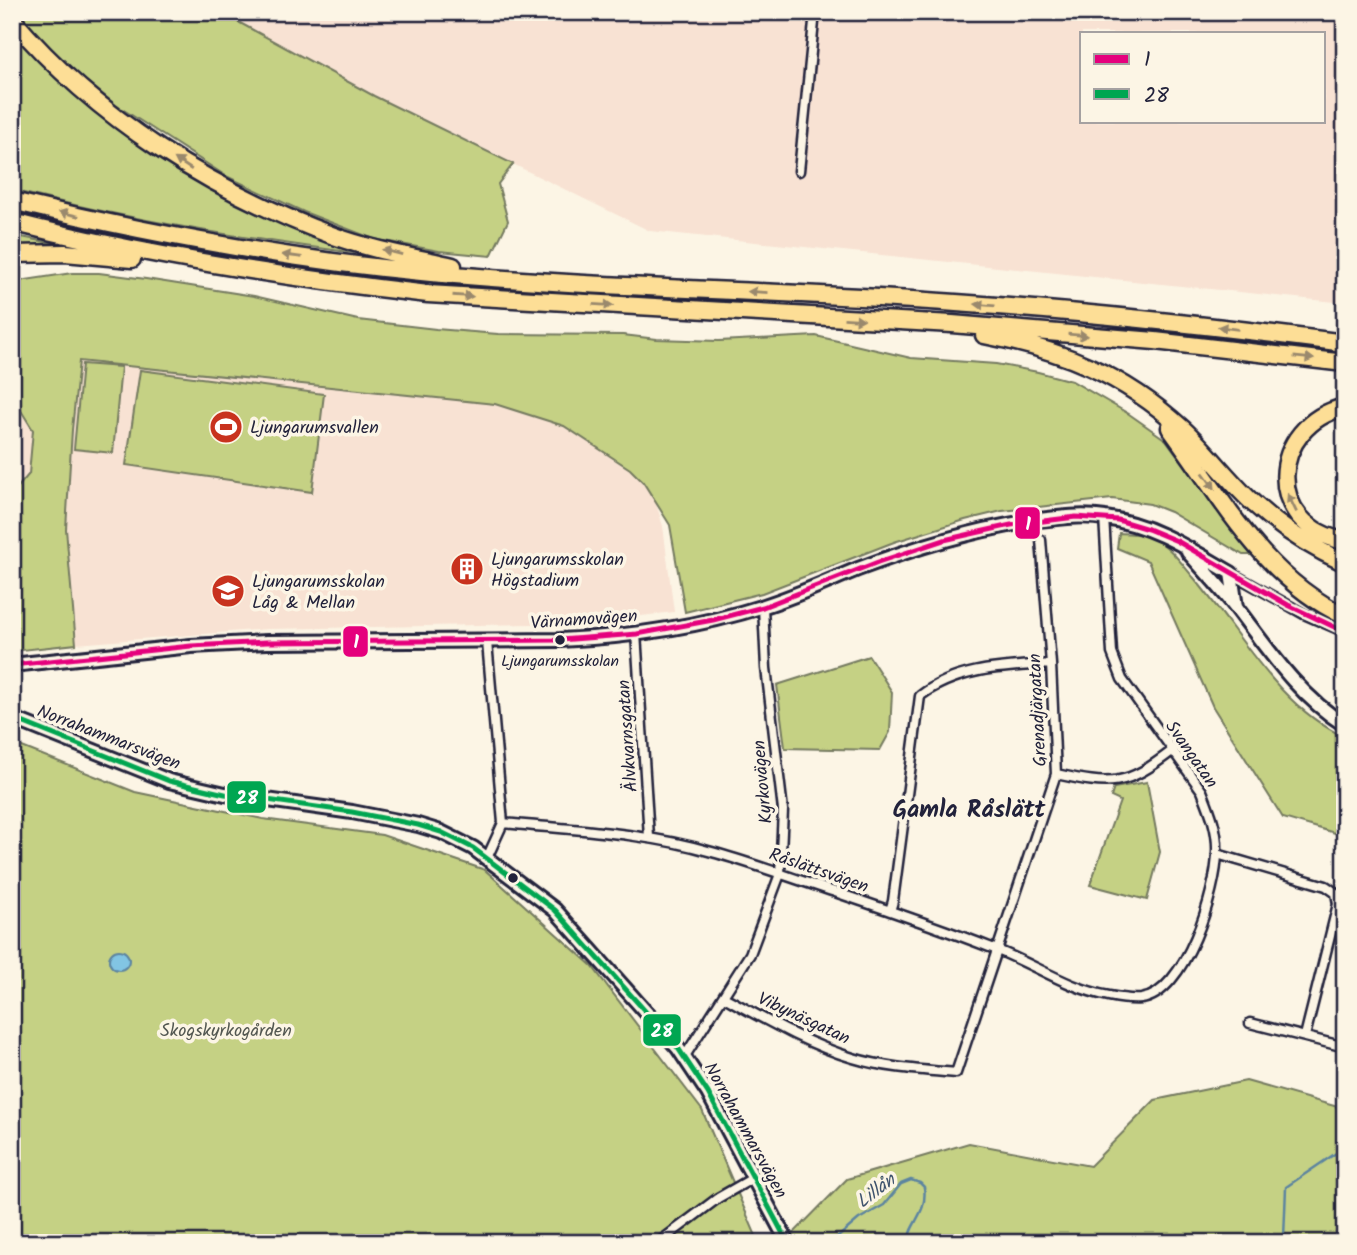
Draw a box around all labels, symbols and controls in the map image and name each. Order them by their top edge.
legend [1080,32,1326,122]
text: 1 [1144,44,1151,77]
text: 28 [1144,80,1169,113]
one-way arrow [174,158,193,171]
one-way arrow [58,209,80,220]
one-way arrow [381,246,403,257]
one-way arrow [281,251,303,262]
one-way arrow [747,286,769,297]
one-way arrow [452,291,474,302]
one-way arrow [974,299,996,310]
one-way arrow [592,300,614,311]
one-way arrow [844,313,866,324]
one-way arrow [1217,323,1239,334]
one-way arrow [1067,330,1089,341]
one-way arrow [1294,353,1316,364]
sports icon: Ljungarumsvallen [207,408,245,446]
place label: Ljungarumsvallen [250,414,379,443]
one-way arrow [1202,472,1216,491]
one-way arrow [1286,493,1298,513]
line badge: 1 [1014,506,1041,540]
text: 1 [1025,510,1031,540]
place label: Ljungarumsskolan Högstadium [491,546,624,596]
building icon: Ljungarumsskolan Högstadium [448,550,486,588]
place label: Ljungarumsskolan Låg & Mellan [252,568,385,618]
school or university icon: Ljungarumsskolan Låg & Mellan [209,572,247,610]
street label: Värnamovägen [530,602,638,639]
line badge: 1 [342,625,369,658]
text: 1 [353,628,359,658]
marker: Ljungarumsskolan [553,633,567,647]
place label: Ljungarumsskolan [501,649,619,674]
street label: Grenadjärgatan [1021,653,1056,767]
street label: Älvkvarnsgatan [610,679,647,793]
street label: Norrahammarsvägen [32,698,185,779]
street label: Svangatan [1157,715,1225,795]
street label: Kyrkovägen [745,739,782,825]
line badge: 28 [226,780,267,814]
text: 28 [236,784,259,814]
district label: Gamla Råslätt [893,791,1046,830]
street label: Råslättsvägen [765,841,872,902]
unlabelled marker [506,871,520,885]
street label: Vibynäsgatan [752,985,855,1054]
line badge: 28 [642,1013,682,1047]
park label: Skogskyrkogården [160,1017,292,1046]
text: 28 [651,1017,674,1047]
street label: Norrahammarsvägen [695,1057,794,1204]
water label: Lillån [850,1165,904,1217]

